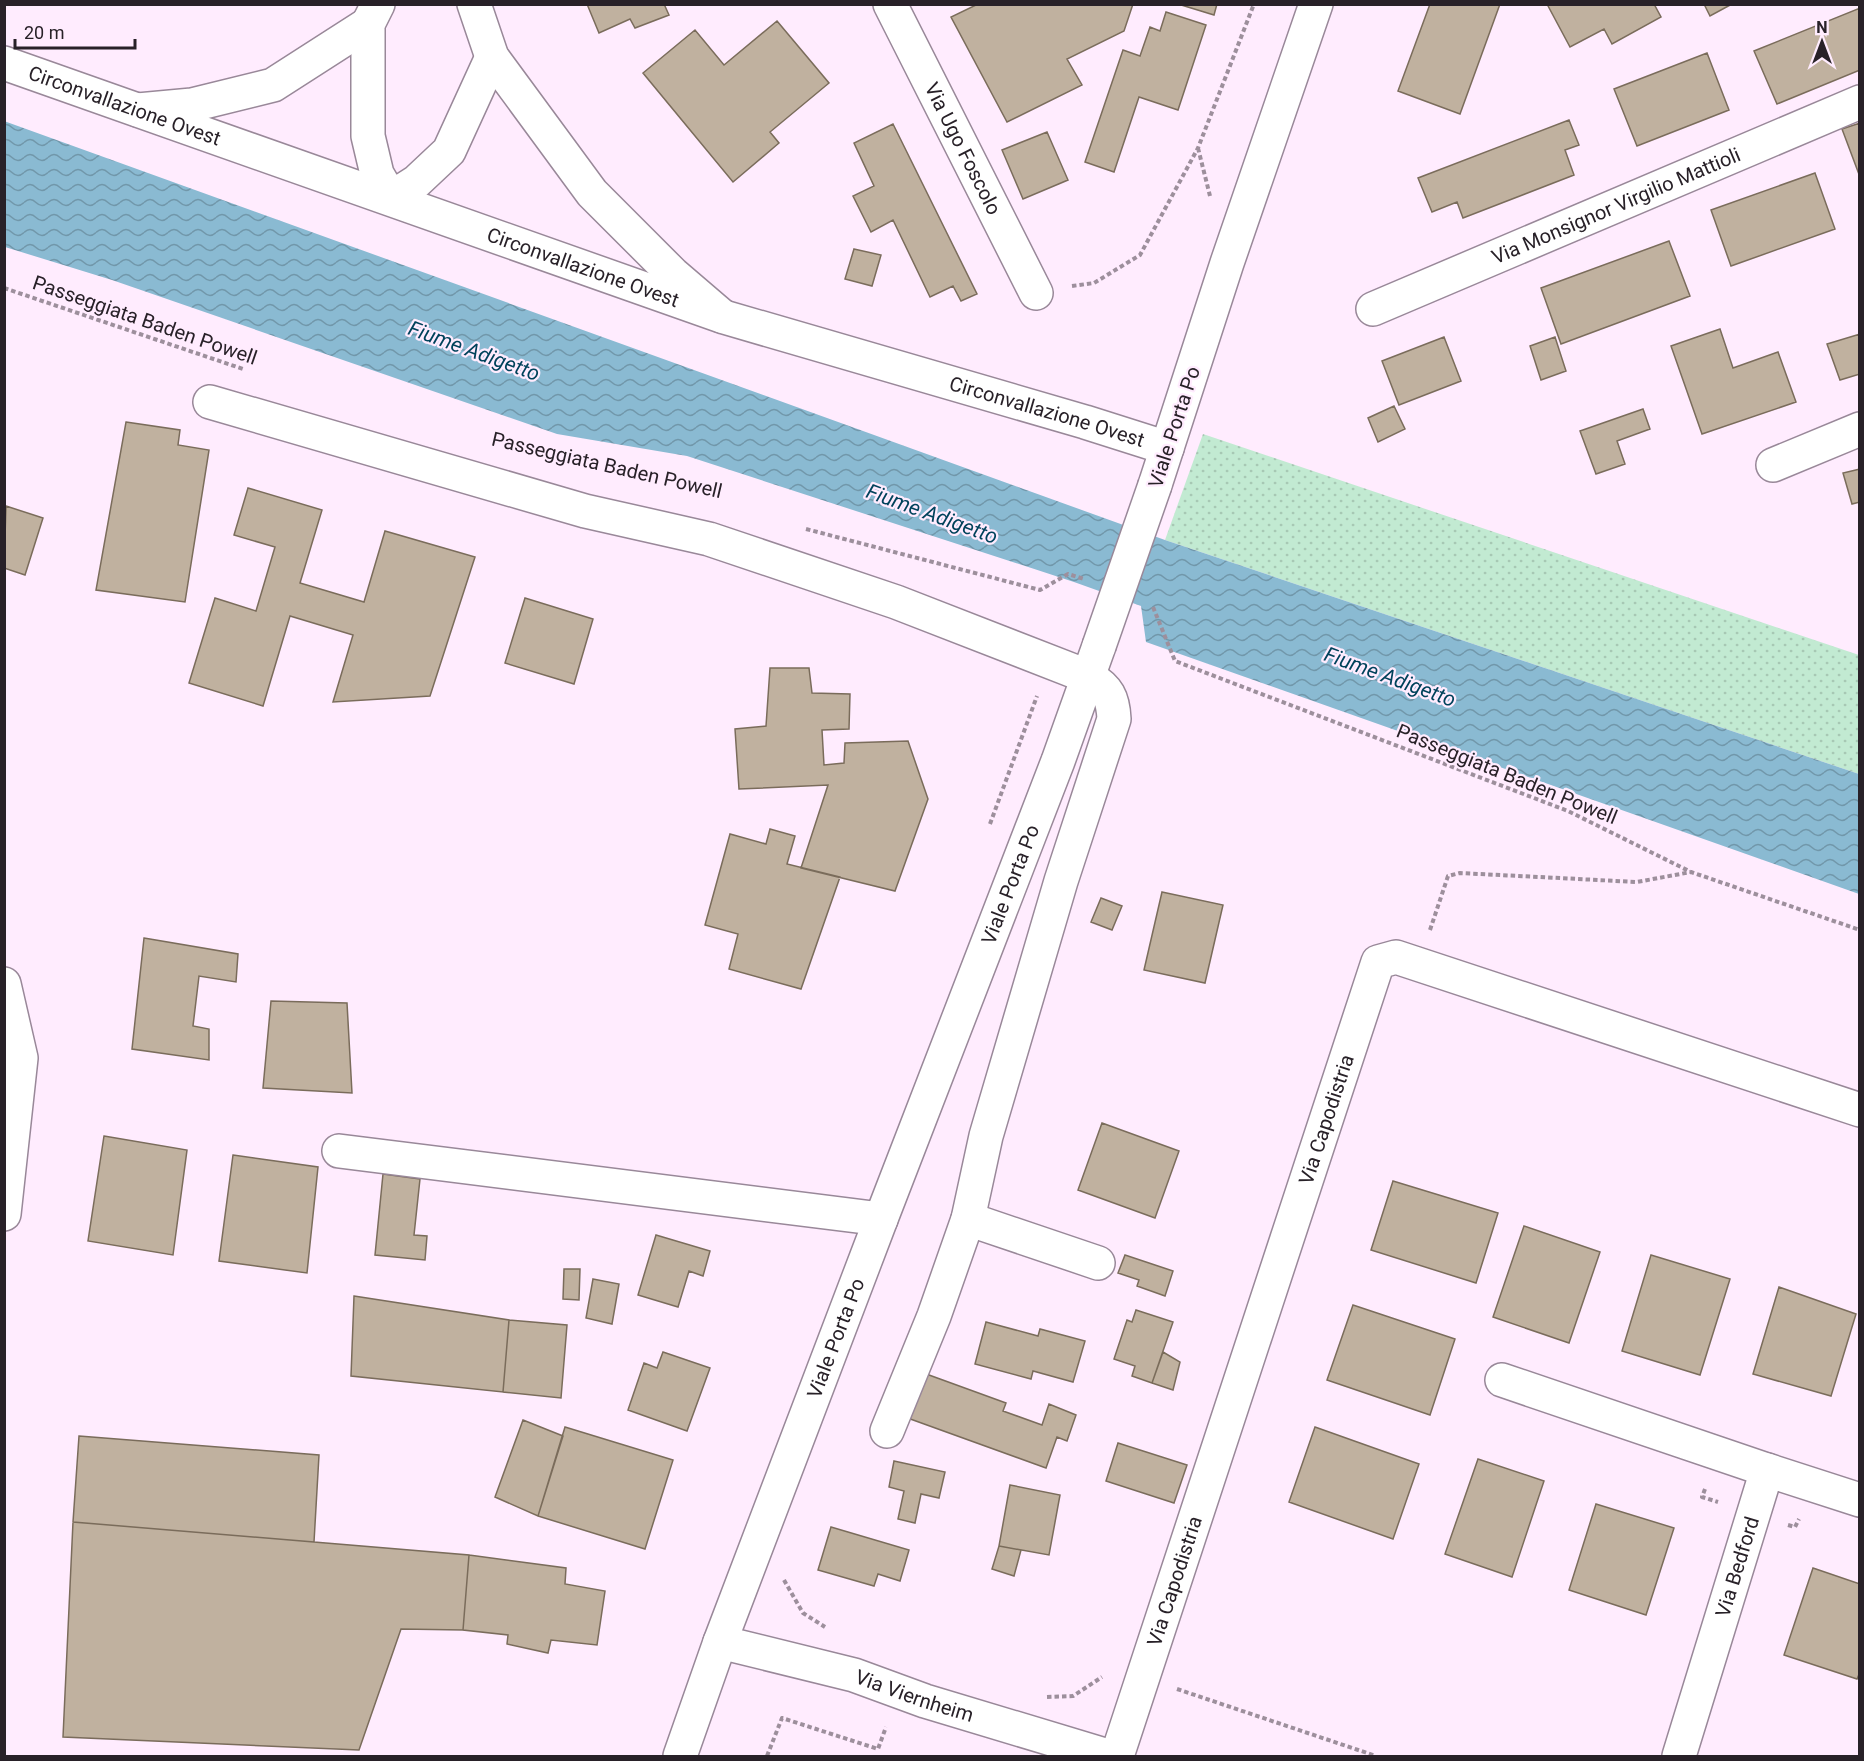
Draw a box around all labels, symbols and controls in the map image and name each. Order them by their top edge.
scale bar [15,12,135,50]
north arrow [1792,12,1852,72]
text: N [1816,18,1828,37]
text: 20 m [24,22,64,43]
street label: Circonvallazione Ovest [25,61,224,151]
street label: Via Ugo Foscolo [920,79,1006,219]
street label: Via Monsignor Virgilio Mattioli [1488,142,1744,269]
street label: Circonvallazione Ovest [484,222,682,312]
street label: Passeggiata Baden Powell [30,270,260,370]
water label: Fiume Adigetto [405,316,543,386]
street label: Viale Porta Po [1143,363,1205,491]
street label: Circonvallazione Ovest [947,371,1147,452]
street label: Passeggiata Baden Powell [489,427,725,503]
water label: Fiume Adigetto [863,479,1001,549]
water label: Fiume Adigetto [1321,642,1459,712]
street label: Passeggiata Baden Powell [1393,719,1621,829]
street label: Viale Porta Po [976,821,1044,948]
street label: Via Capodistria [1294,1051,1359,1188]
street label: Viale Porta Po [802,1275,869,1401]
street label: Via Capodistria [1142,1513,1207,1649]
street label: Via Bedford [1710,1513,1764,1620]
street label: Via Viernheim [852,1664,976,1727]

